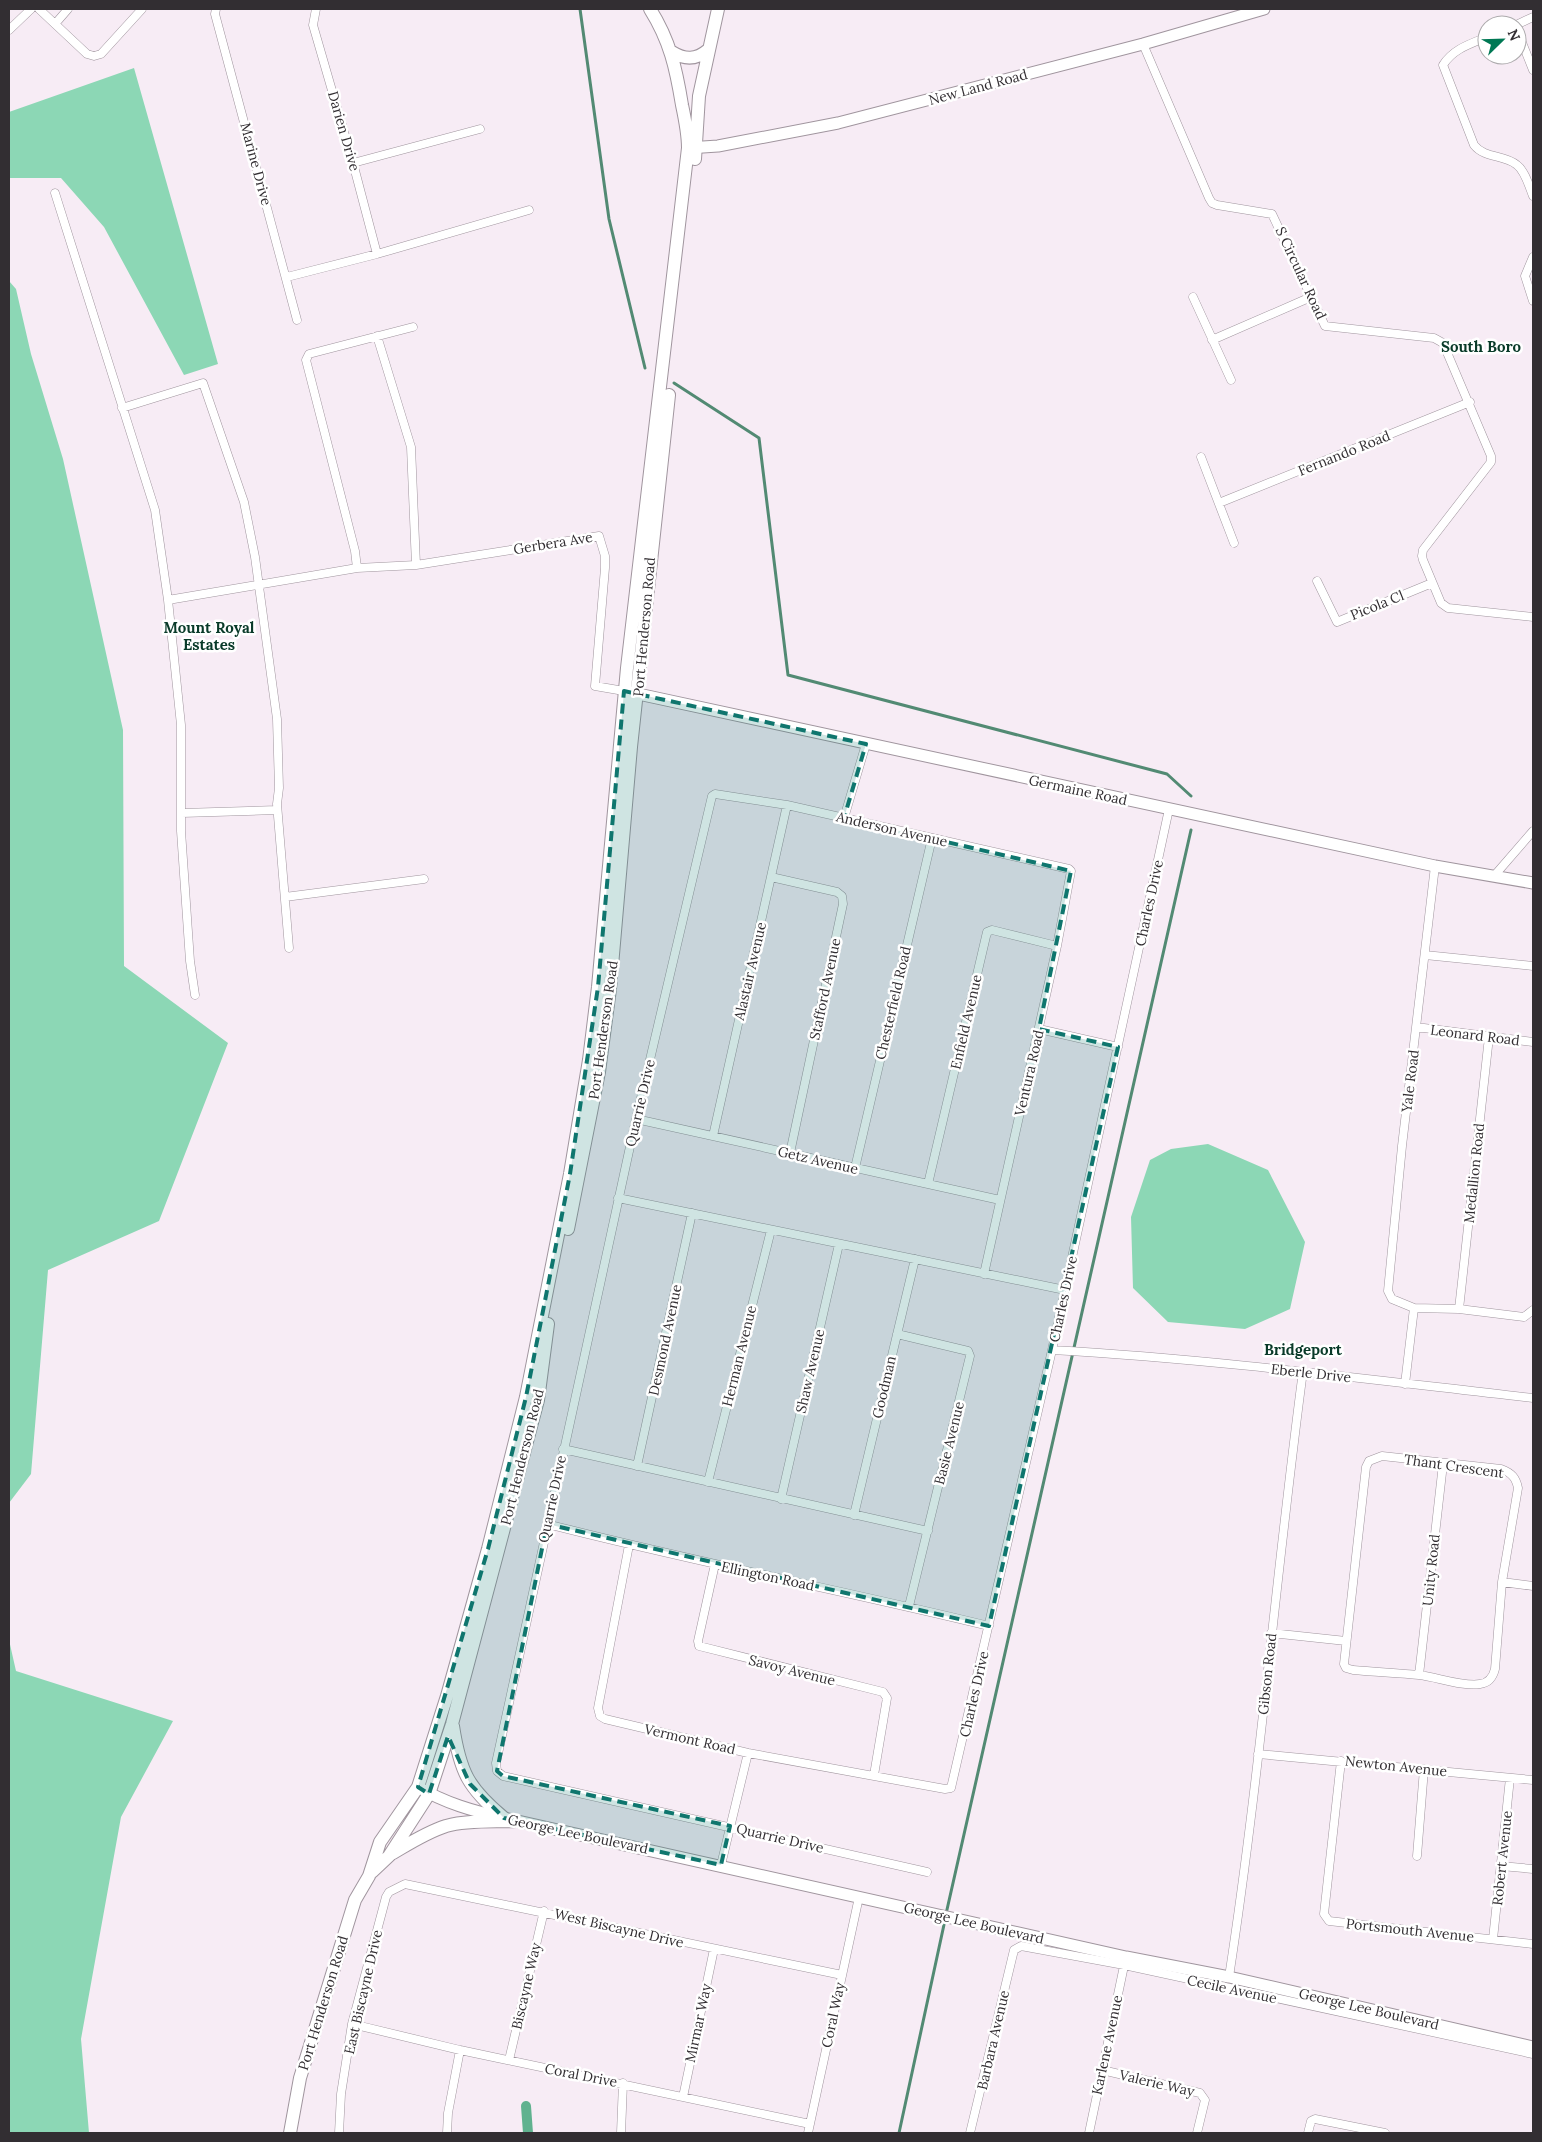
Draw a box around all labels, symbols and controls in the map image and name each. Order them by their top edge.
north arrow [1477,15,1527,65]
text: N [1504,26,1524,44]
street label: New Land Road [927,65,1029,109]
street label: Darien Drive [324,89,364,173]
street label: Marine Drive [236,121,276,208]
street label: S Circular Road [1272,224,1330,322]
district label: South Boro [1441,337,1522,356]
street label: Fernando Road [1295,426,1393,480]
street label: Gerbera Ave [512,528,594,558]
street label: Port Henderson Road [629,557,659,697]
street label: Picola Cl [1348,586,1407,624]
district label: Mount Royal Estates [164,618,255,654]
street label: Germaine Road [1027,771,1129,809]
street label: Anderson Avenue [834,807,950,851]
street label: Charles Drive [1131,858,1167,948]
street label: Alastair Avenue [730,920,770,1023]
street label: Stafford Avenue [805,936,845,1042]
street label: Chesterfield Road [871,944,915,1062]
street label: Port Henderson Road [584,959,622,1101]
street label: Enfield Avenue [946,972,986,1071]
street label: Leonard Road [1429,1021,1521,1049]
street label: Ventura Road [1010,1028,1048,1119]
street label: Yale Road [1397,1049,1423,1114]
street label: Quarrie Drive [621,1057,659,1148]
street label: Medallion Road [1460,1122,1488,1224]
street label: Getz Avenue [776,1142,860,1178]
street label: Charles Drive [1045,1254,1081,1344]
street label: Desmond Avenue [644,1282,686,1397]
street label: Herman Avenue [718,1303,760,1408]
street label: Shaw Avenue [792,1327,829,1415]
district label: Bridgeport [1264,1340,1343,1359]
street label: Goodman [868,1353,900,1420]
street label: Eberle Drive [1270,1360,1352,1386]
street label: Port Henderson Road [496,1387,548,1527]
street label: Basie Avenue [930,1399,968,1486]
street label: Thant Crescent [1403,1450,1506,1482]
street label: Quarrie Drive [534,1453,570,1544]
street label: Unity Road [1418,1533,1444,1607]
street label: Ellington Road [720,1557,816,1595]
street label: Gibson Road [1254,1632,1280,1716]
street label: Charles Drive [955,1649,993,1739]
street label: Savoy Avenue [747,1651,838,1690]
street label: Vermont Road [642,1720,737,1758]
street label: Newton Avenue [1344,1752,1448,1780]
street label: Robert Avenue [1488,1809,1516,1906]
street label: George Lee Boulevard [506,1810,650,1858]
street label: Quarrie Drive [735,1819,826,1857]
street label: George Lee Boulevard [902,1898,1046,1948]
street label: West Biscayne Drive [553,1904,686,1952]
street label: Portsmouth Avenue [1345,1914,1475,1946]
street label: East Biscayne Drive [340,1928,386,2056]
street label: Port Henderson Road [294,1933,352,2073]
street label: Biscayne Way [507,1940,545,2031]
street label: Cecile Avenue [1185,1971,1279,2007]
street label: Coral Way [817,1980,849,2049]
street label: Mirmar Way [681,1981,715,2064]
street label: George Lee Boulevard [1297,1984,1441,2034]
street label: Barbara Avenue [973,1988,1013,2092]
street label: Karlene Avenue [1088,1993,1126,2097]
street label: Coral Drive [543,2059,619,2091]
street label: Valerie Way [1117,2065,1197,2101]

